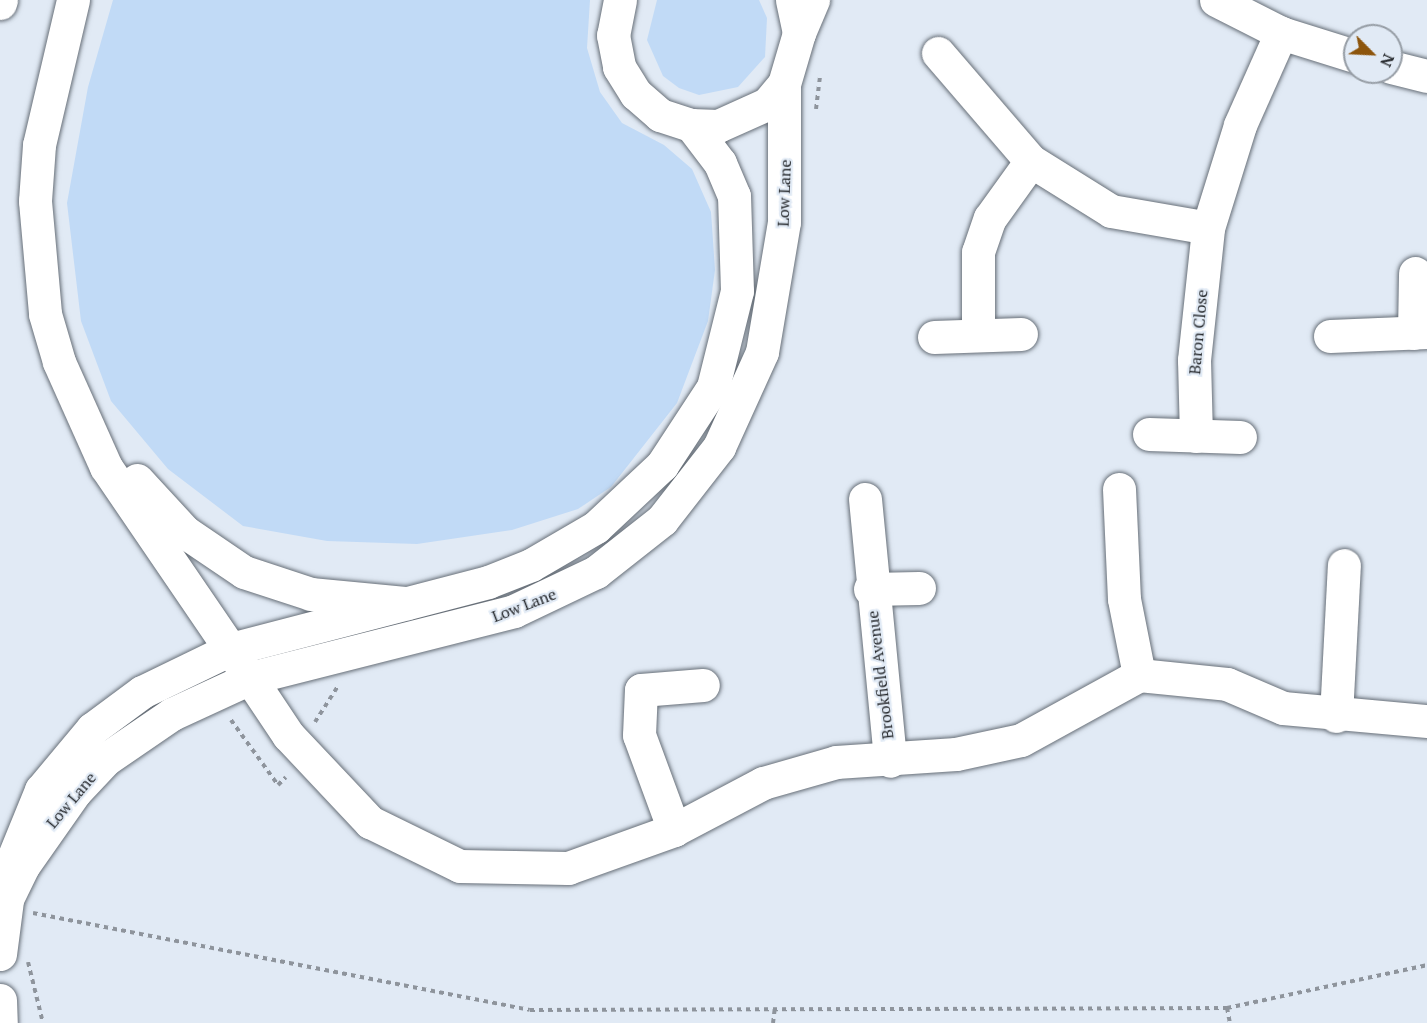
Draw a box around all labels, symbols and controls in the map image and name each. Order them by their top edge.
north arrow [1343,24,1403,84]
text: N [1375,50,1400,71]
street label: Low Lane [773,159,795,227]
street label: Baron Close [1185,289,1211,375]
street label: Low Lane [489,584,559,626]
street label: Brookfield Avenue [863,610,897,740]
street label: Low Lane [42,768,100,832]

